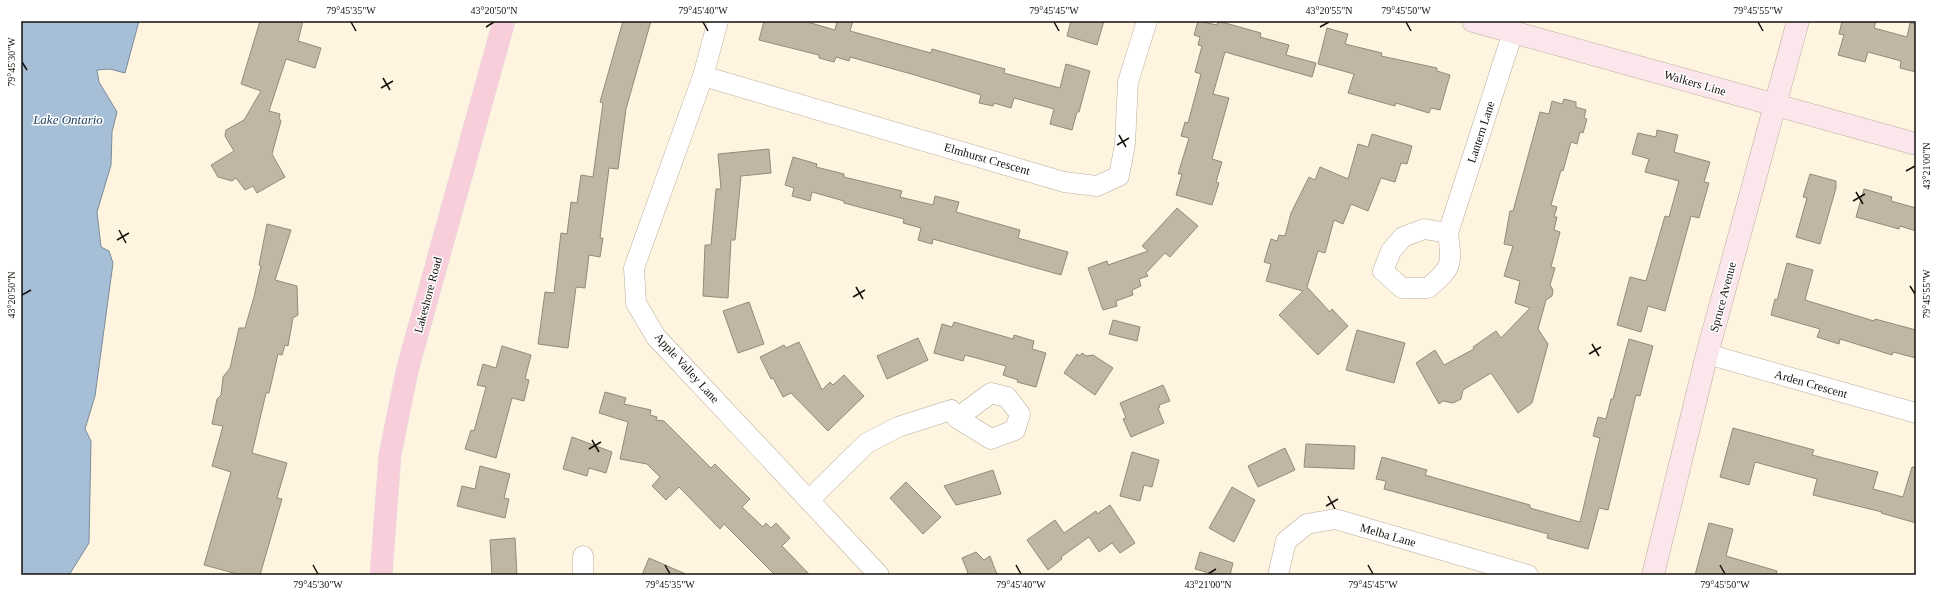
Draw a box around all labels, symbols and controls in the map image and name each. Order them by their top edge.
text: 79°45'35"W [326,5,376,16]
text: 43°20'50"N [470,5,518,16]
text: 79°45'40"W [678,5,728,16]
text: 79°45'45"W [1029,5,1079,16]
text: 43°20'55"N [1305,5,1353,16]
text: 79°45'50"W [1381,5,1431,16]
text: 79°45'55"W [1733,5,1783,16]
text: 79°45'30"W [6,37,17,87]
street label: Walkers Line [1662,67,1728,99]
street label: Lantern Lane [1464,99,1498,165]
water label: Lake Ontario [32,112,103,127]
street label: Elmhurst Crescent [942,140,1032,178]
text: 43°21'00"N [1921,142,1932,190]
street label: Lakeshore Road [411,255,445,335]
street label: Spruce Avenue [1707,260,1739,334]
text: 79°45'55"W [1921,269,1932,319]
text: 43°20'50"N [6,271,17,319]
street label: Apple Valley Lane [652,330,722,406]
street label: Arden Crescent [1773,367,1850,401]
street label: Melba Lane [1358,520,1418,550]
text: 79°45'30"W [293,579,343,590]
text: 79°45'35"W [645,579,695,590]
text: 79°45'40"W [996,579,1046,590]
text: 43°21'00"N [1184,579,1232,590]
text: 79°45'45"W [1348,579,1398,590]
text: 79°45'50"W [1700,579,1750,590]

